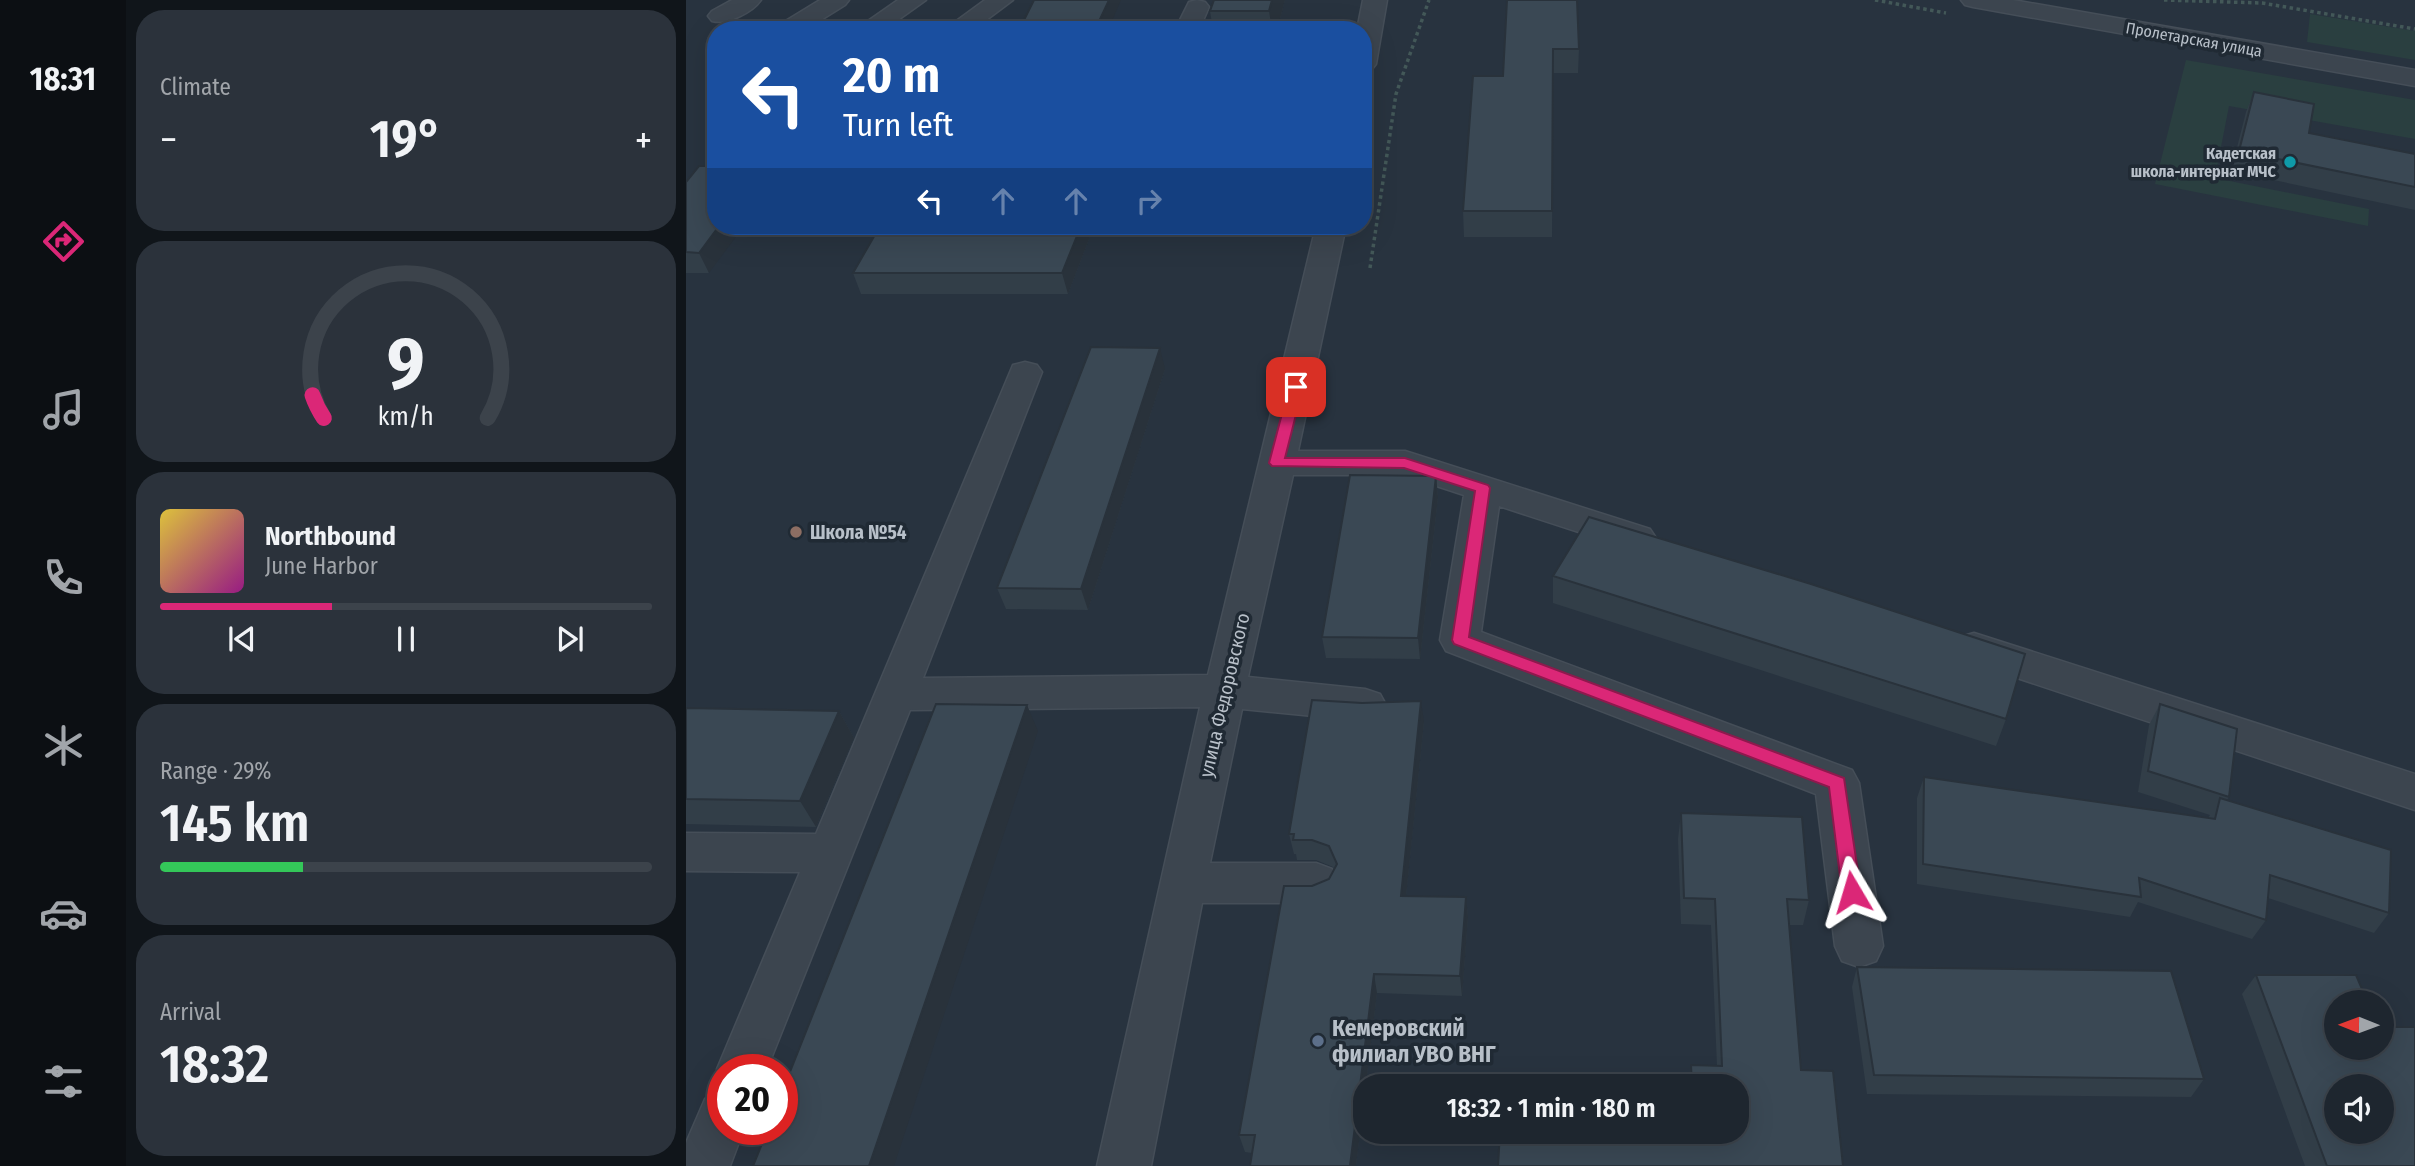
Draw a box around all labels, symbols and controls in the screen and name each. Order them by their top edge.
street label: Пролетарская улица [2124,18,2264,61]
text: 20 m [843,46,940,105]
icon: left [728,49,819,140]
text: 18:31 [30,60,96,98]
text: Climate [160,73,231,101]
text: Turn left [843,106,953,144]
text: 19° [370,108,442,171]
text: − [160,117,177,163]
text: + [635,117,652,163]
place label: Кадетская школа-интернат МЧС [2131,144,2277,181]
marker: Кадетская школа-интернат МЧС [2282,154,2298,170]
icon: left [911,182,949,220]
icon: ahead [984,182,1022,220]
icon: ahead [1057,182,1095,220]
icon: right [1130,182,1168,220]
icon: directions [39,217,88,266]
text: 9 [387,320,425,407]
pin [1266,357,1326,417]
icon: arrive [1277,368,1315,406]
icon: music [39,385,88,434]
text: km/h [378,402,434,432]
text: Northbound [265,521,396,552]
place label: Школа №54 [810,521,907,544]
marker: Школа №54 [788,524,804,540]
text: June Harbor [265,552,378,580]
icon: phone [39,553,88,602]
street label: улица Федоровского [1194,611,1255,780]
icon: previous [223,620,261,658]
icon: pause [387,620,425,658]
icon: next [551,620,589,658]
icon: climate [39,721,88,770]
text: Range · 29% [160,757,272,785]
text: 145 km [160,792,309,855]
position arrow [1815,855,1889,929]
icon: car [39,889,88,938]
north arrow [2324,990,2394,1060]
map controls [2324,990,2394,1144]
text: Arrival [160,998,221,1026]
place label: Кемеровский филиал УВО ВНГ [1332,1014,1496,1068]
text: 18:32 [160,1033,269,1096]
marker: Кемеровский филиал УВО ВНГ [1310,1033,1326,1049]
speed limit sign: 20 [707,1054,798,1145]
icon: filters [39,1057,88,1106]
button: sound [2324,1074,2394,1144]
text: 18:32 · 1 min · 180 m [1446,1093,1656,1124]

